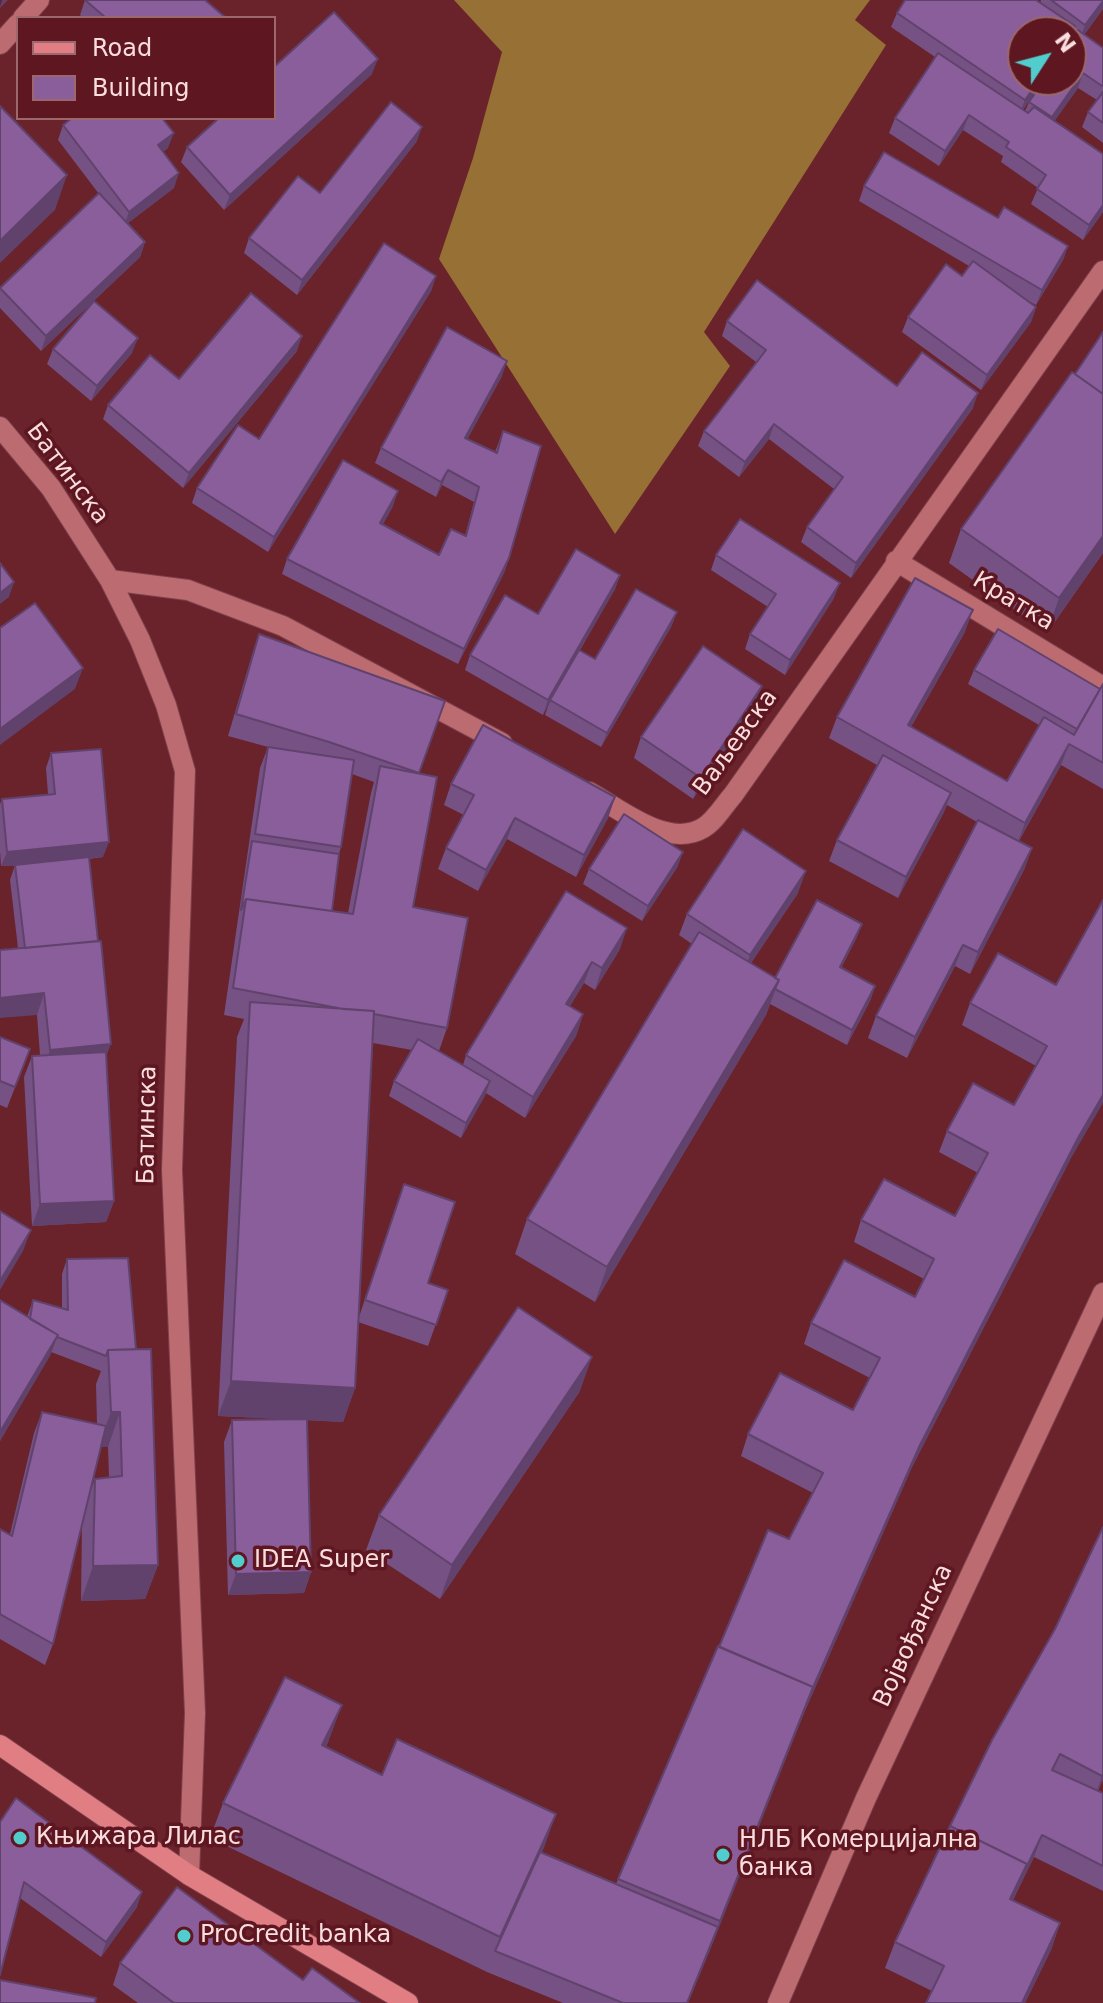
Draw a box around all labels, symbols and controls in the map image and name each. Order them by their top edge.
legend [16,16,276,120]
north arrow [1007,16,1087,96]
text: N [1050,28,1081,58]
text: Road [92,34,152,62]
text: Building [92,74,189,102]
street label: Батинска [20,418,114,530]
street label: Кратка [967,566,1059,638]
street label: Ваљевска [688,684,784,802]
street label: Батинска [133,1065,163,1185]
place label: IDEA Super [254,1547,389,1575]
marker: IDEA Super [229,1552,247,1570]
street label: Војвођанска [868,1560,960,1712]
place label: Књижара Лилас [36,1824,241,1852]
place label: НЛБ Комерцијална банка [739,1827,978,1883]
marker: Књижара Лилас [11,1829,29,1847]
marker: НЛБ Комерцијална банка [714,1846,732,1864]
place label: ProCredit banka [200,1922,391,1950]
marker: ProCredit banka [175,1927,193,1945]

